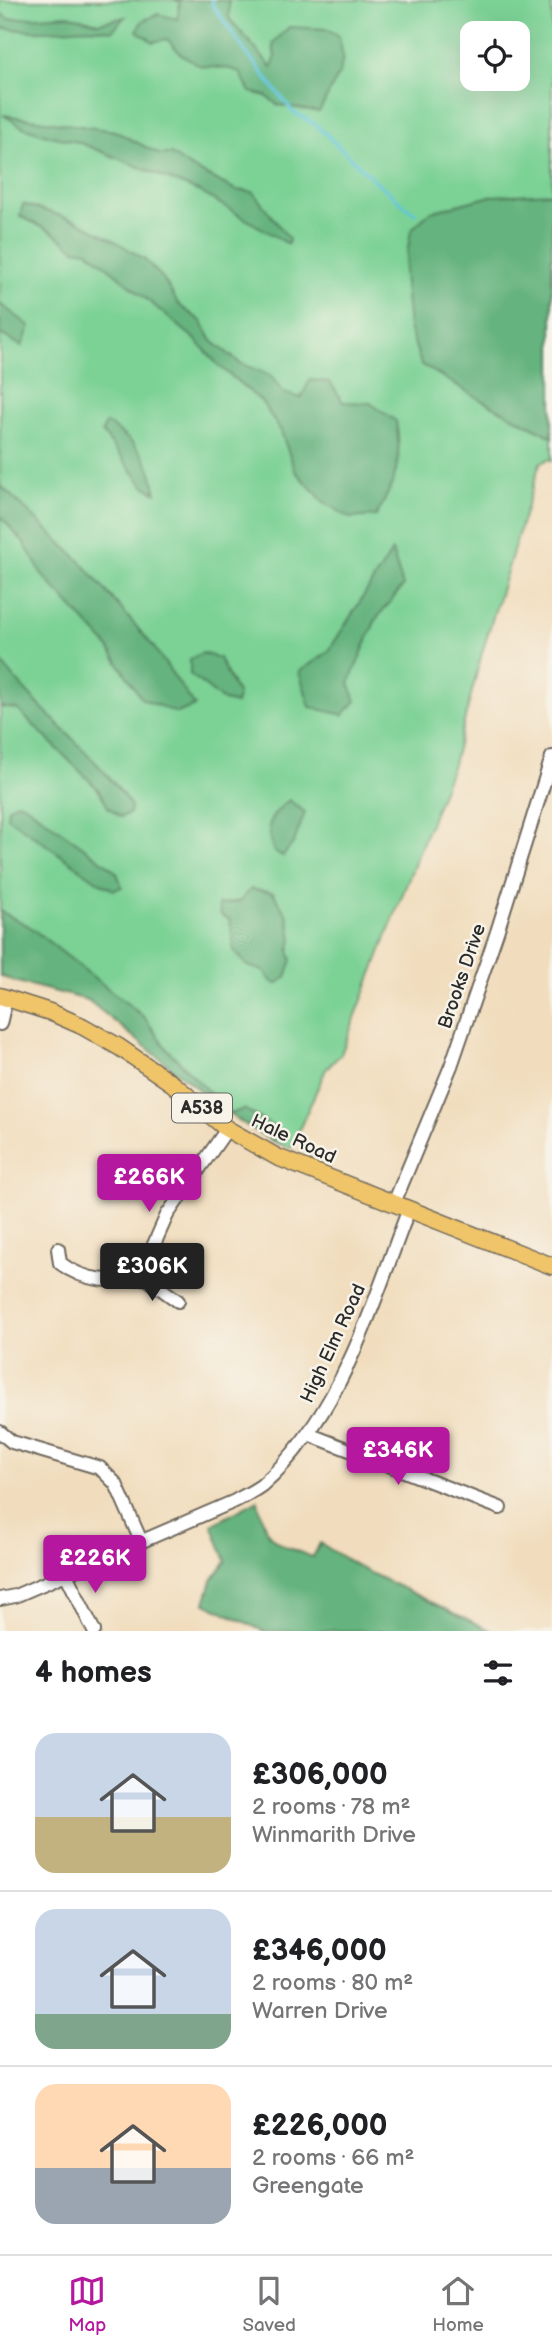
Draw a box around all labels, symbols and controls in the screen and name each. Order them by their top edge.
map controls [460,21,530,91]
button: locate [460,21,530,91]
street label: Brooks Drive [434,921,491,1032]
road number: A538 [172,1093,232,1122]
street label: Hale Road [247,1110,340,1169]
pin: £266K [100,1154,198,1214]
text: £266K [113,1163,185,1191]
pin: £306K [103,1244,201,1303]
text: £306K [116,1252,188,1280]
street label: High Elm Road [296,1281,371,1407]
pin: £346K [349,1428,447,1487]
text: £346K [363,1436,433,1464]
pin: £226K [46,1536,144,1595]
text: £226K [59,1544,131,1572]
icon: filters [479,1654,517,1692]
text: 4 homes [35,1655,152,1691]
text: £306,000 [252,1757,388,1793]
icon: home [91,1761,175,1845]
text: 2 rooms · 78 m² [252,1793,410,1821]
text: Winmarith Drive [252,1821,416,1849]
text: £346,000 [252,1933,387,1969]
icon: home [91,1937,175,2021]
text: 2 rooms · 80 m² [252,1969,413,1997]
text: Warren Drive [252,1997,388,2025]
text: £226,000 [252,2108,388,2144]
icon: home [91,2112,175,2196]
text: 2 rooms · 66 m² [252,2144,414,2172]
text: Greengate [252,2172,364,2200]
tab: Map [68,2272,106,2337]
tab: Saved [243,2272,296,2337]
tab: Home [432,2272,484,2337]

